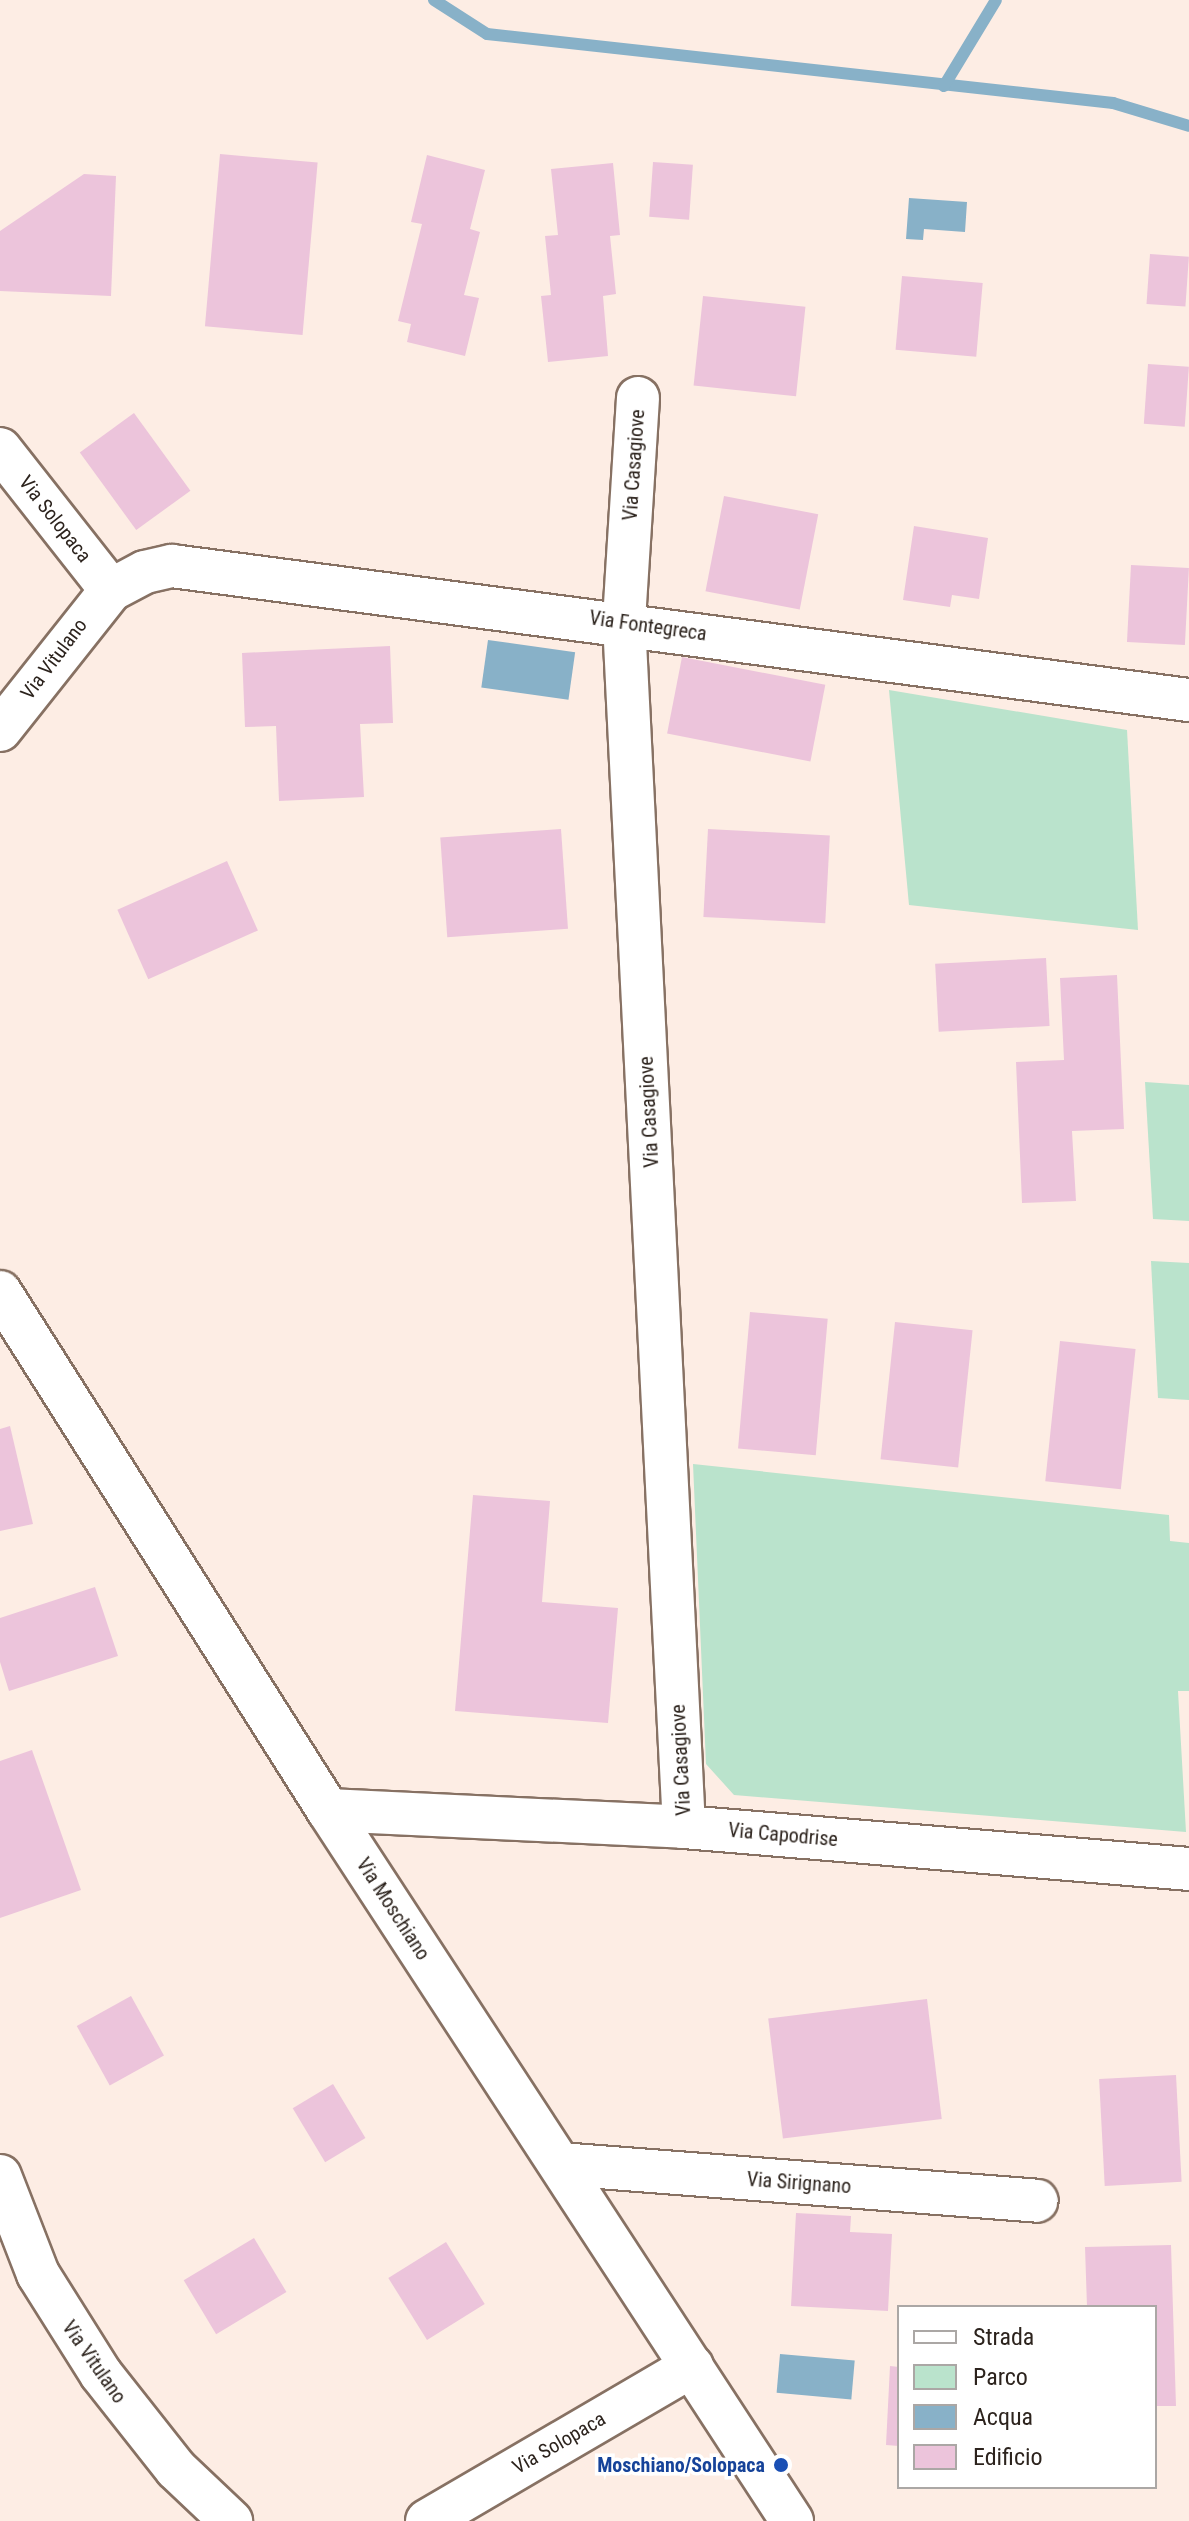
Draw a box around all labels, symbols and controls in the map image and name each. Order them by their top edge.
street label: Via Casagiove [618,408,650,522]
street label: Via Solopaca [14,471,96,567]
street label: Via Fontegreca [588,606,708,646]
street label: Via Vitulano [16,614,92,704]
street label: Via Casagiove [634,1056,664,1168]
street label: Via Casagiove [666,1704,696,1816]
street label: Via Capodrise [727,1818,839,1852]
street label: Via Moschiano [351,1853,435,1965]
street label: Via Sirignano [746,2167,852,2199]
legend [897,2305,1157,2489]
street label: Via Vitulano [57,2316,131,2408]
text: Strada [973,2323,1034,2351]
text: Parco [973,2363,1028,2391]
text: Acqua [973,2403,1033,2431]
street label: Via Solopaca [508,2407,610,2479]
text: Edificio [973,2443,1043,2471]
place label: Moschiano/Solopaca [597,2453,765,2477]
marker: Moschiano/Solopaca [772,2456,790,2474]

